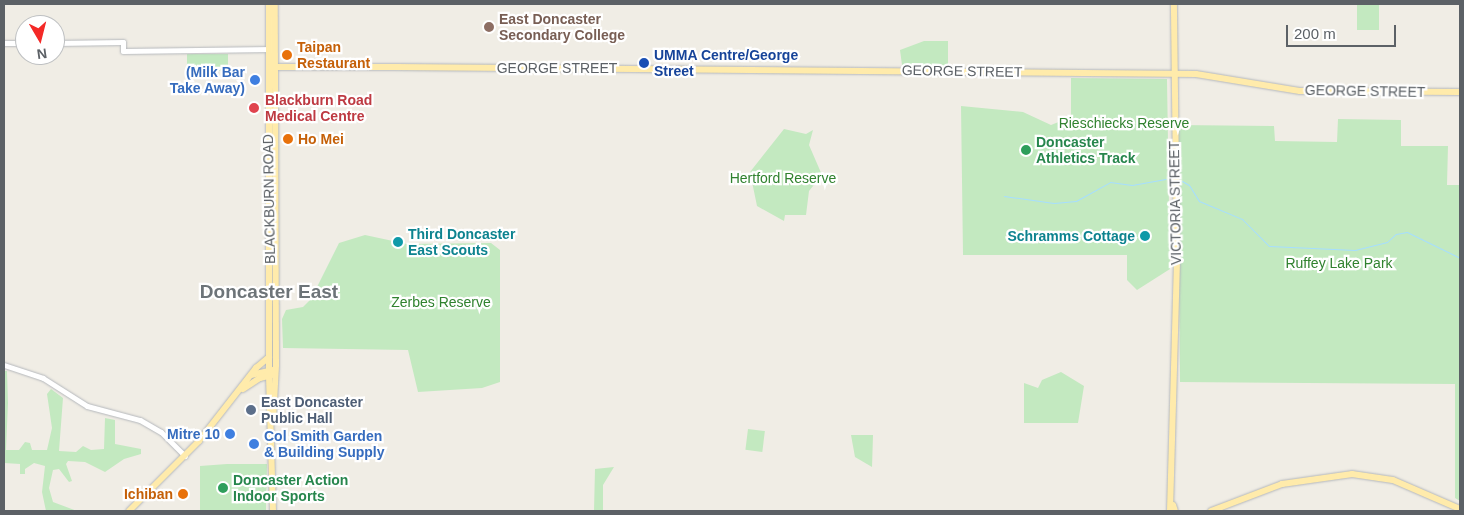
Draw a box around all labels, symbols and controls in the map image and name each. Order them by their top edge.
place label: East Doncaster Secondary College [499,11,625,44]
north arrow [15,15,65,65]
scale bar [1289,15,1399,47]
marker: East Doncaster Secondary College [483,21,495,33]
text: 200 m [1294,25,1336,42]
place label: Taipan Restaurant [297,39,370,72]
text: N [36,45,48,62]
place label: UMMA Centre/George Street [654,47,799,80]
marker: Taipan Restaurant [281,49,293,61]
marker: UMMA Centre/George Street [638,57,650,69]
street label: GEORGE STREET [497,60,617,76]
street label: GEORGE STREET [902,62,1022,80]
place label: (Milk Bar Take Away) [169,64,245,96]
marker: (Milk Bar Take Away) [249,74,261,86]
street label: GEORGE STREET [1305,82,1425,100]
place label: Blackburn Road Medical Centre [265,92,372,124]
marker: Blackburn Road Medical Centre [247,101,261,115]
park label: Rieschiecks Reserve [1059,115,1189,131]
place label: Ho Mei [298,131,344,147]
marker: Ho Mei [282,133,294,145]
street label: BLACKBURN ROAD [259,134,279,264]
place label: Doncaster Athletics Track [1036,134,1136,166]
street label: VICTORIA STREET [1166,140,1184,266]
marker: Doncaster Athletics Track [1020,144,1032,156]
park label: Hertford Reserve [730,170,836,186]
place label: Third Doncaster East Scouts [408,226,515,258]
place label: Schramms Cottage [1007,228,1135,244]
marker: Schramms Cottage [1139,230,1151,242]
marker: Third Doncaster East Scouts [392,236,404,248]
park label: Ruffey Lake Park [1285,255,1393,271]
district label: Doncaster East [200,281,338,303]
park label: Zerbes Reserve [391,294,491,310]
place label: East Doncaster Public Hall [261,394,363,427]
marker: East Doncaster Public Hall [245,404,257,416]
place label: Mitre 10 [167,426,220,442]
marker: Mitre 10 [224,428,236,440]
place label: Col Smith Garden & Building Supply [264,428,385,461]
marker: Col Smith Garden & Building Supply [248,438,260,450]
place label: Doncaster Action Indoor Sports [233,472,349,504]
marker: Doncaster Action Indoor Sports [217,482,229,494]
place label: Ichiban [124,486,173,502]
marker: Ichiban [177,488,189,500]

